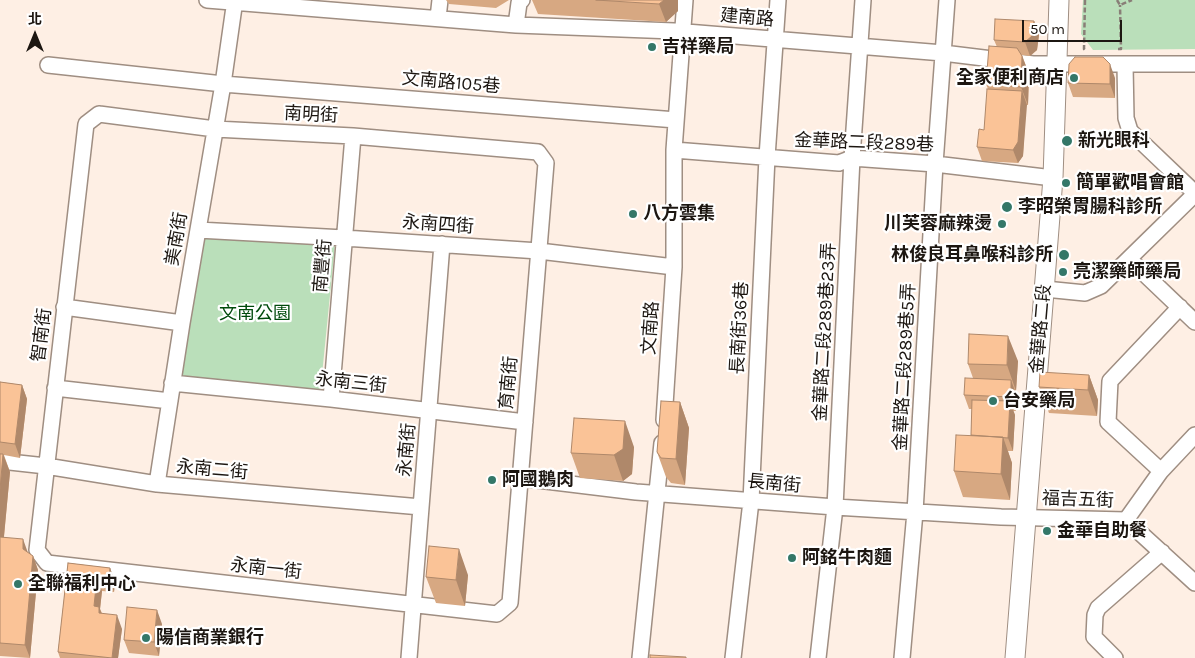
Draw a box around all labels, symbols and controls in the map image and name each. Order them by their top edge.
street label: 建南路 [719,5,775,31]
north arrow [10,10,60,60]
scale bar [1025,10,1125,42]
text: 北 [28,11,42,28]
text: 50 m [1030,20,1065,38]
place label: 吉祥藥局 [662,36,734,58]
marker: 吉祥藥局 [646,41,658,53]
place label: 全家便利商店 [956,67,1064,89]
street label: 文南路105巷 [401,68,501,98]
marker: 全家便利商店 [1068,72,1080,84]
street label: 南明街 [283,103,339,127]
street label: 金華路二段289巷 [794,130,934,156]
place label: 新光眼科 [1078,130,1150,152]
marker: 新光眼科 [1060,134,1074,148]
place label: 簡單歡唱會館 [1076,172,1184,194]
marker: 簡單歡唱會館 [1060,177,1072,189]
place label: 李昭榮胃腸科診所 [1018,196,1162,218]
marker: 李昭榮胃腸科診所 [1000,200,1014,214]
place label: 八方雲集 [643,203,715,225]
marker: 八方雲集 [627,208,639,220]
street label: 美南街 [162,211,192,267]
street label: 永南四街 [401,212,475,238]
place label: 川芙蓉麻辣燙 [884,213,992,235]
marker: 川芙蓉麻辣燙 [996,218,1008,230]
street label: 南豐街 [310,238,336,294]
street label: 金華路二段289巷23弄 [810,242,840,422]
place label: 林俊良耳鼻喉科診所 [891,244,1053,266]
marker: 林俊良耳鼻喉科診所 [1057,248,1071,262]
place label: 亮潔藥師藥局 [1073,261,1181,283]
marker: 亮潔藥師藥局 [1057,266,1069,278]
street label: 長南街36巷 [727,281,753,375]
street label: 金華路二段289巷5弄 [890,283,920,451]
street label: 金華路二段 [1026,283,1056,375]
street label: 文南路 [638,300,664,356]
park label: 文南公園 [219,303,291,325]
street label: 智南街 [28,307,56,363]
street label: 育南街 [496,355,522,411]
street label: 永南三街 [314,368,388,398]
place label: 台安藥局 [1003,390,1075,412]
marker: 台安藥局 [987,395,999,407]
street label: 永南街 [394,422,420,478]
street label: 永南二街 [175,456,249,484]
place label: 阿國鵝肉 [502,469,574,491]
street label: 長南街 [746,471,802,497]
marker: 阿國鵝肉 [486,474,498,486]
street label: 福吉五街 [1042,488,1114,512]
place label: 金華自助餐 [1057,520,1147,542]
marker: 金華自助餐 [1041,525,1053,537]
place label: 阿銘牛肉麵 [802,547,892,569]
marker: 阿銘牛肉麵 [786,552,798,564]
street label: 永南一街 [229,554,303,584]
place label: 全聯福利中心 [28,573,136,595]
marker: 全聯福利中心 [12,578,24,590]
place label: 陽信商業銀行 [156,627,264,649]
marker: 陽信商業銀行 [140,632,152,644]

